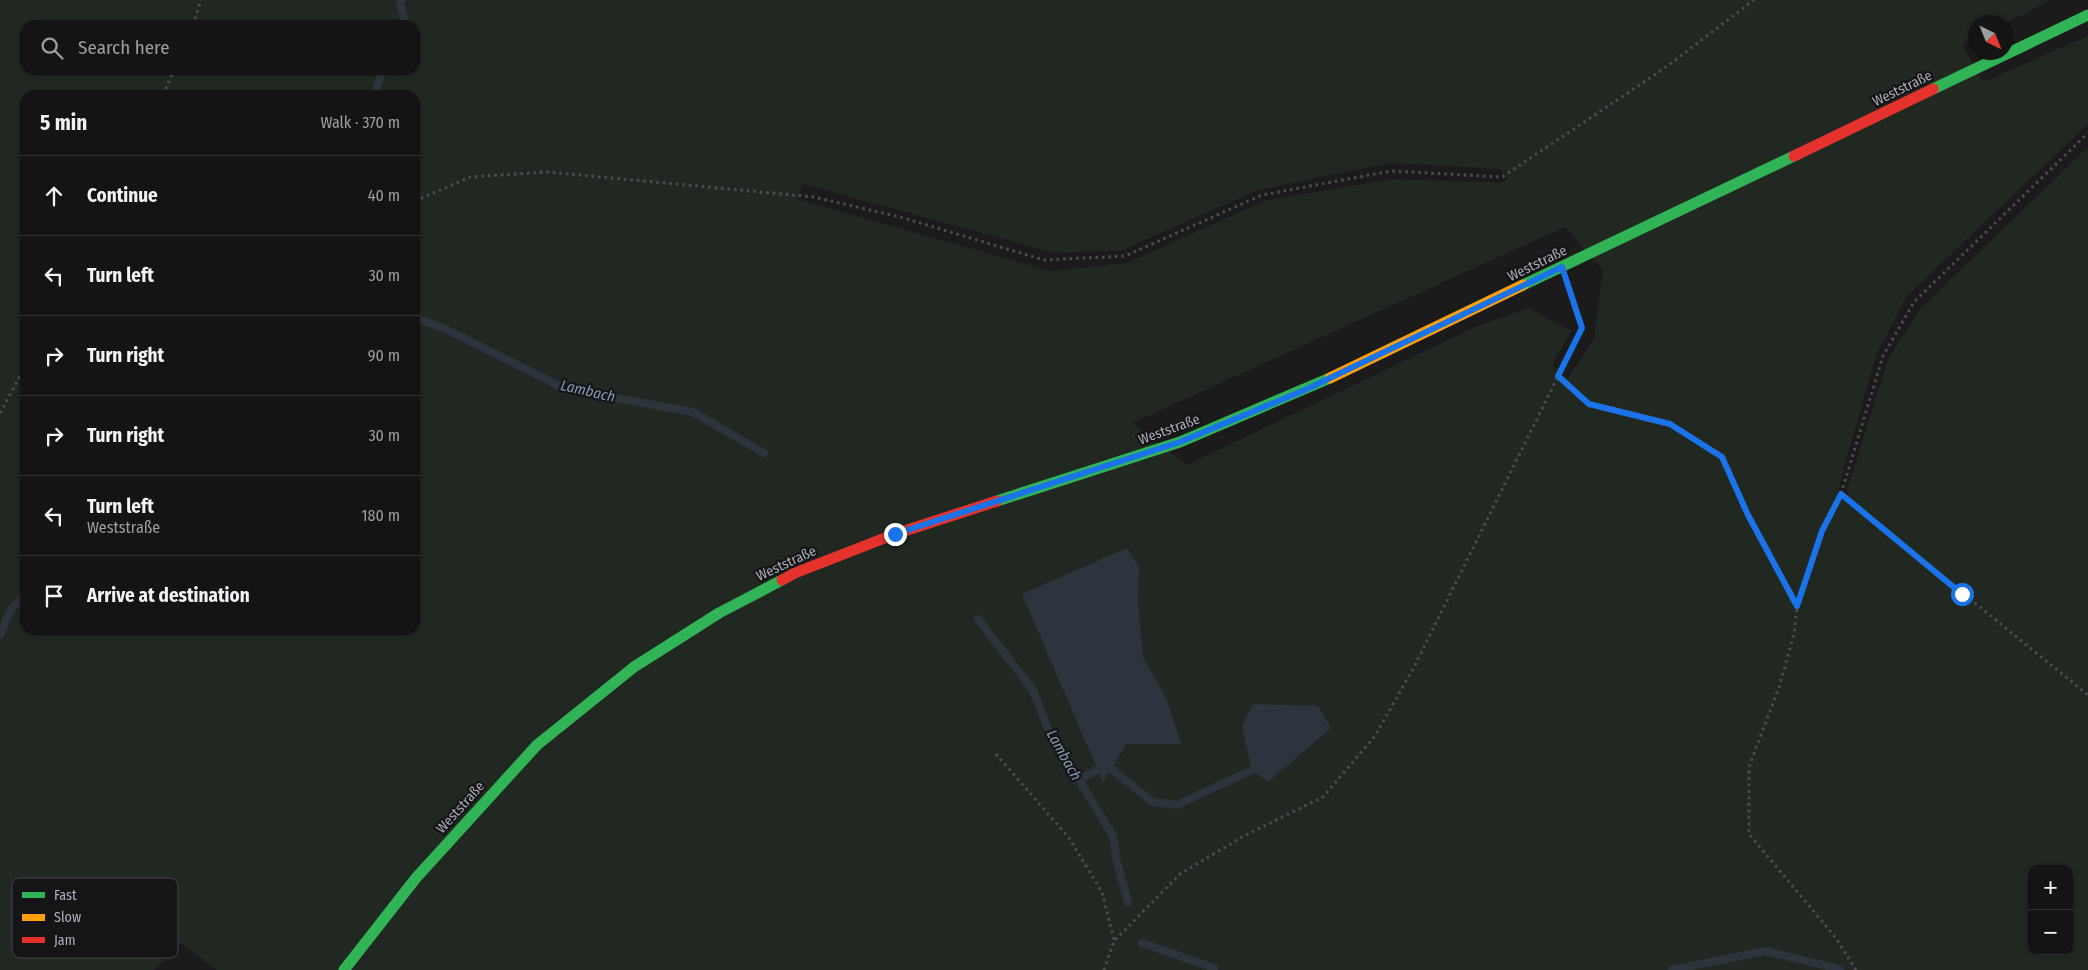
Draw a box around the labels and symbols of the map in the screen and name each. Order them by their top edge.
north arrow [1968,15,2013,60]
street label: Weststraße [1870,67,1935,110]
street label: Weststraße [1505,242,1570,285]
water label: Lambach [559,376,617,406]
street label: Weststraße [1136,410,1202,448]
route end [884,523,907,546]
street label: Weststraße [754,542,819,585]
route start [1951,583,1974,606]
water label: Lambach [1043,726,1085,784]
street label: Weststraße [433,778,488,837]
legend [12,878,178,958]
text: Fast [54,887,77,904]
text: Slow [54,909,81,926]
text: Jam [54,932,75,949]

